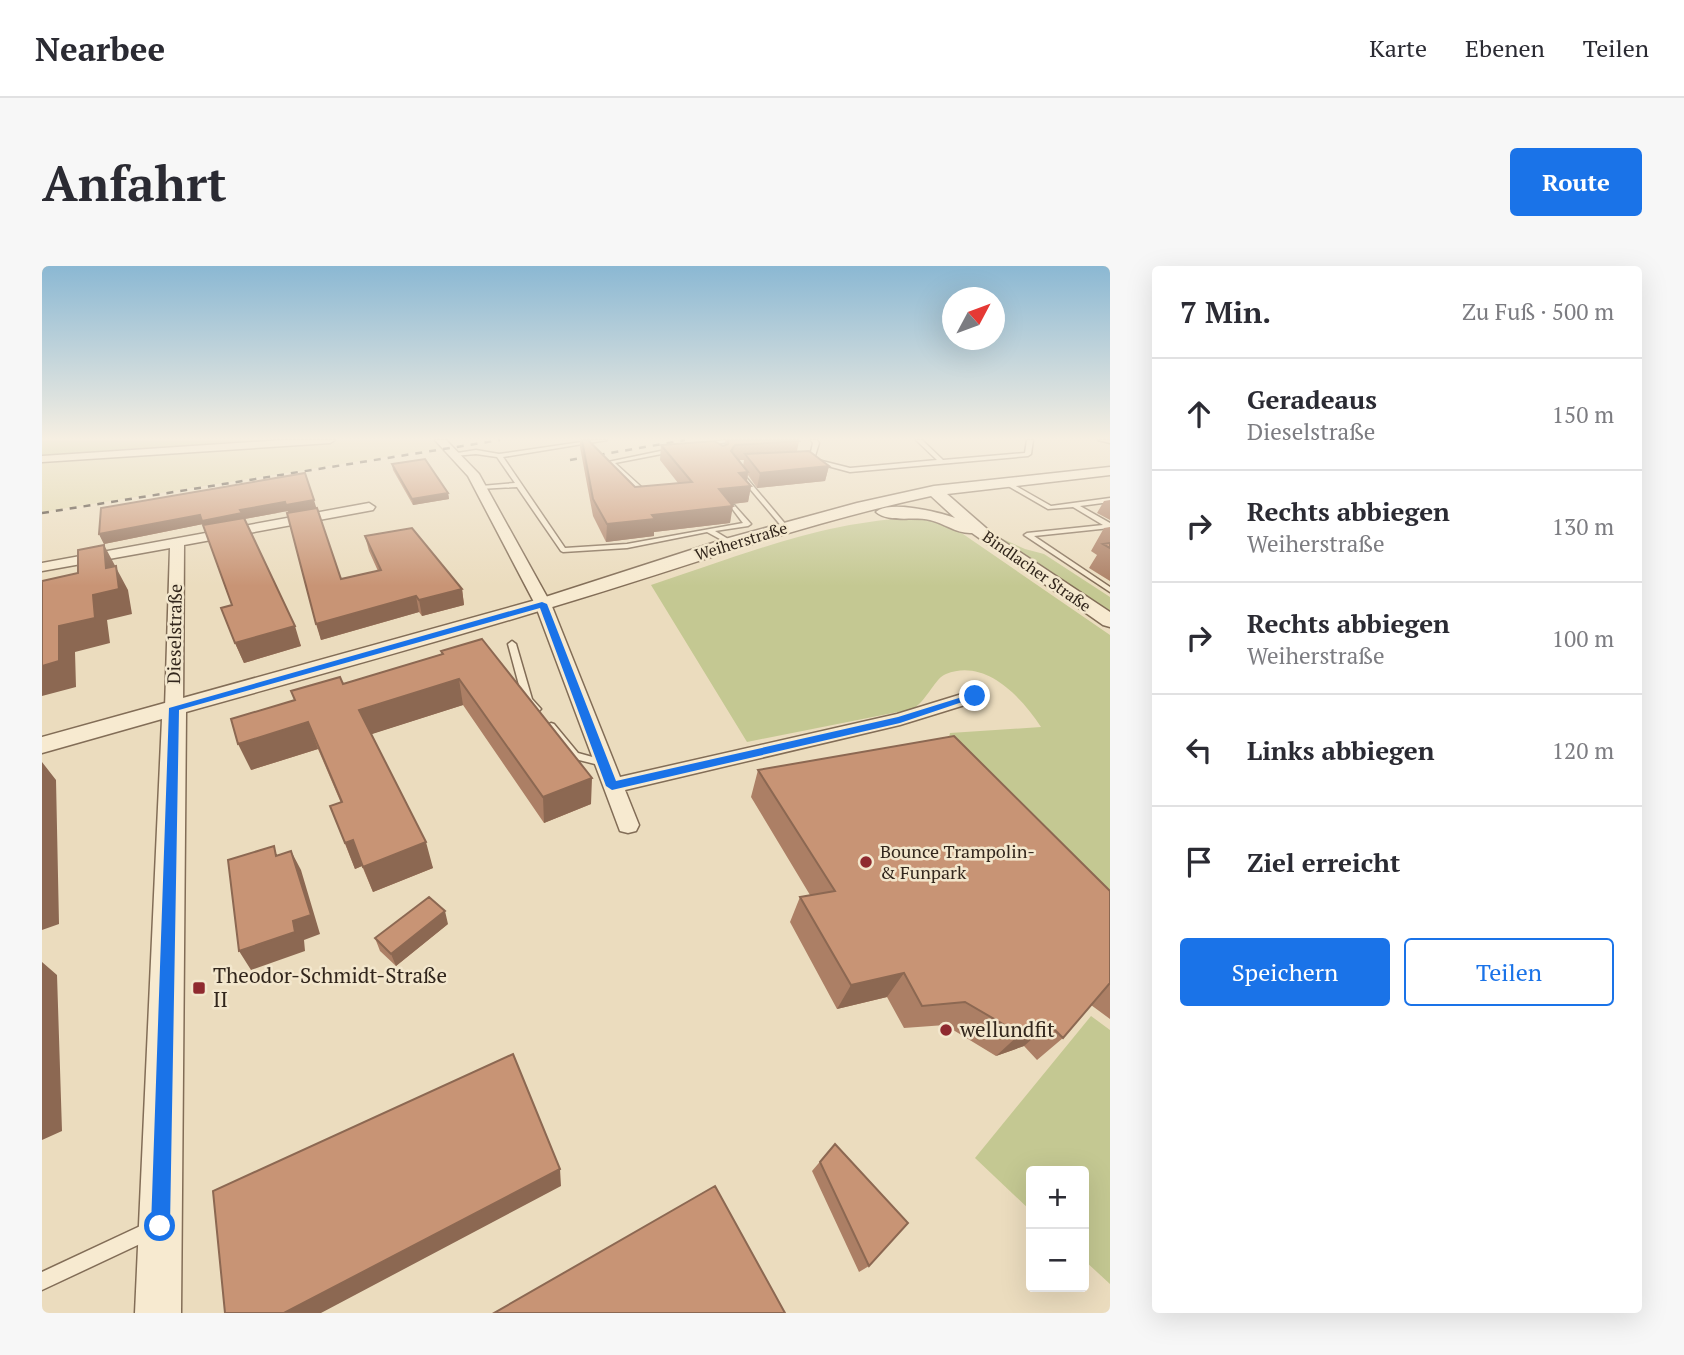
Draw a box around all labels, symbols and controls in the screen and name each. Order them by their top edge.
text: Nearbee [35,27,165,70]
text: Karte [1369,32,1427,64]
text: Ebenen [1465,32,1545,64]
text: Teilen [1583,32,1649,64]
button: Route [1510,148,1642,216]
text: Anfahrt [42,150,227,215]
north arrow [942,287,1005,350]
text: 7 Min. [1180,292,1271,332]
text: Zu Fuß · 500 m [1462,296,1614,327]
text: Geradeaus [1247,382,1377,416]
icon: ahead [1180,395,1218,433]
text: 150 m [1552,399,1614,430]
text: Dieselstraße [1247,416,1375,447]
text: Rechts abbiegen [1247,494,1450,528]
icon: right [1180,507,1218,545]
text: 130 m [1552,511,1614,542]
street label: Weiherstraße [692,516,790,566]
street label: Bindlacher Straße [978,525,1096,617]
text: Weiherstraße [1247,528,1385,559]
street label: Dieselstraße [161,584,187,684]
text: Rechts abbiegen [1247,606,1450,640]
icon: right [1180,619,1218,657]
text: 100 m [1552,623,1614,654]
text: Weiherstraße [1247,640,1385,671]
route end [959,680,990,711]
icon: left [1180,731,1218,769]
text: Links abbiegen [1247,733,1435,767]
text: 120 m [1552,735,1614,766]
place label: Bounce Trampolin- & Funpark [880,839,1035,884]
icon: arrive [1180,843,1218,881]
text: Ziel erreicht [1247,845,1400,879]
marker: Bounce Trampolin- & Funpark [858,854,874,870]
button: Speichern [1180,938,1390,1006]
button: Teilen [1404,938,1614,1006]
place label: Theodor-Schmidt-Straße II [213,961,447,1013]
marker: Theodor-Schmidt-Straße II [191,980,207,996]
place label: wellundfit [959,1015,1055,1043]
marker: wellundfit [938,1022,954,1038]
map controls [1026,1166,1089,1292]
button: + [1026,1166,1089,1229]
route start [144,1210,175,1241]
button: − [1026,1229,1089,1292]

